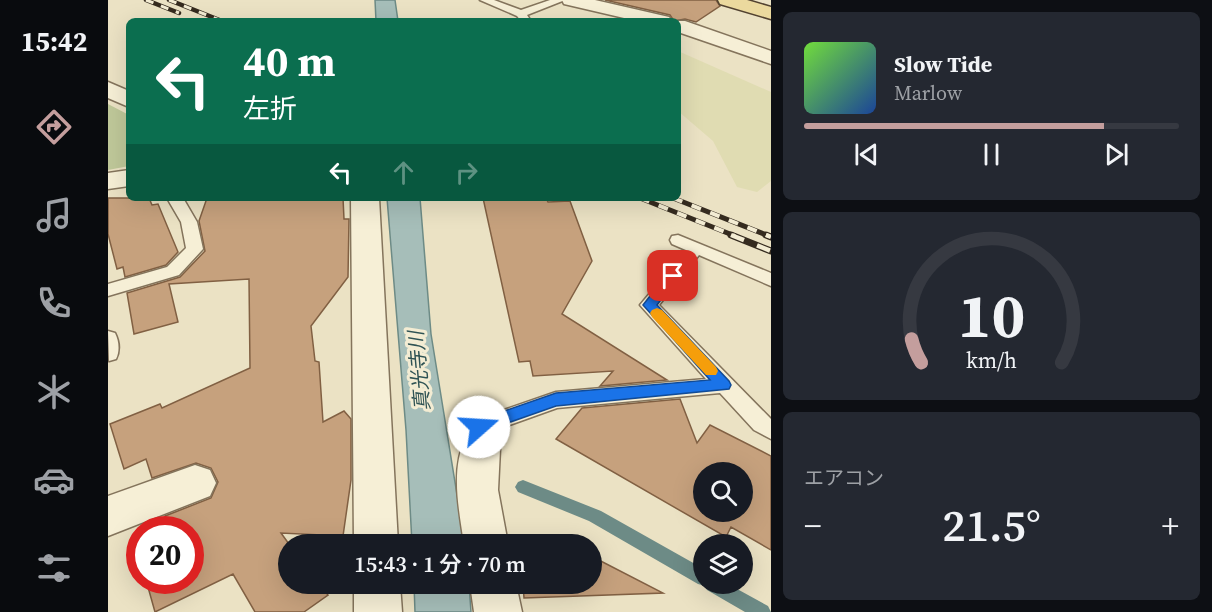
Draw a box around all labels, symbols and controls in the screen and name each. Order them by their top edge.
text: 15:42 [21,23,87,60]
text: 40 m [243,32,336,90]
icon: left [144,42,222,120]
text: Slow Tide [894,49,992,79]
text: Marlow [894,79,962,107]
text: 左折 [243,90,297,127]
icon: directions [33,106,75,148]
icon: previous [850,138,883,171]
icon: pause [975,138,1008,171]
icon: next [1100,138,1133,171]
icon: left [324,156,357,189]
icon: ahead [387,156,420,189]
icon: right [450,156,483,189]
icon: music [33,194,75,236]
pin [647,250,698,301]
icon: arrive [656,259,689,292]
text: 10 [958,272,1025,358]
icon: phone [33,282,75,324]
water label: 真光寺川 [401,328,436,412]
text: km/h [966,346,1017,375]
icon: climate [33,371,75,413]
position arrow [447,395,511,459]
icon: car [33,459,75,501]
map controls [693,462,753,594]
button: search [693,462,753,522]
text: エアコン [804,464,884,492]
text: 21.5° [942,494,1041,556]
text: − [804,503,822,548]
text: + [1162,503,1179,548]
speed limit sign: 20 [126,516,204,594]
button: layers [693,534,753,594]
icon: filters [33,547,75,589]
text: 15:43 · 1 分 · 70 m [354,549,526,579]

